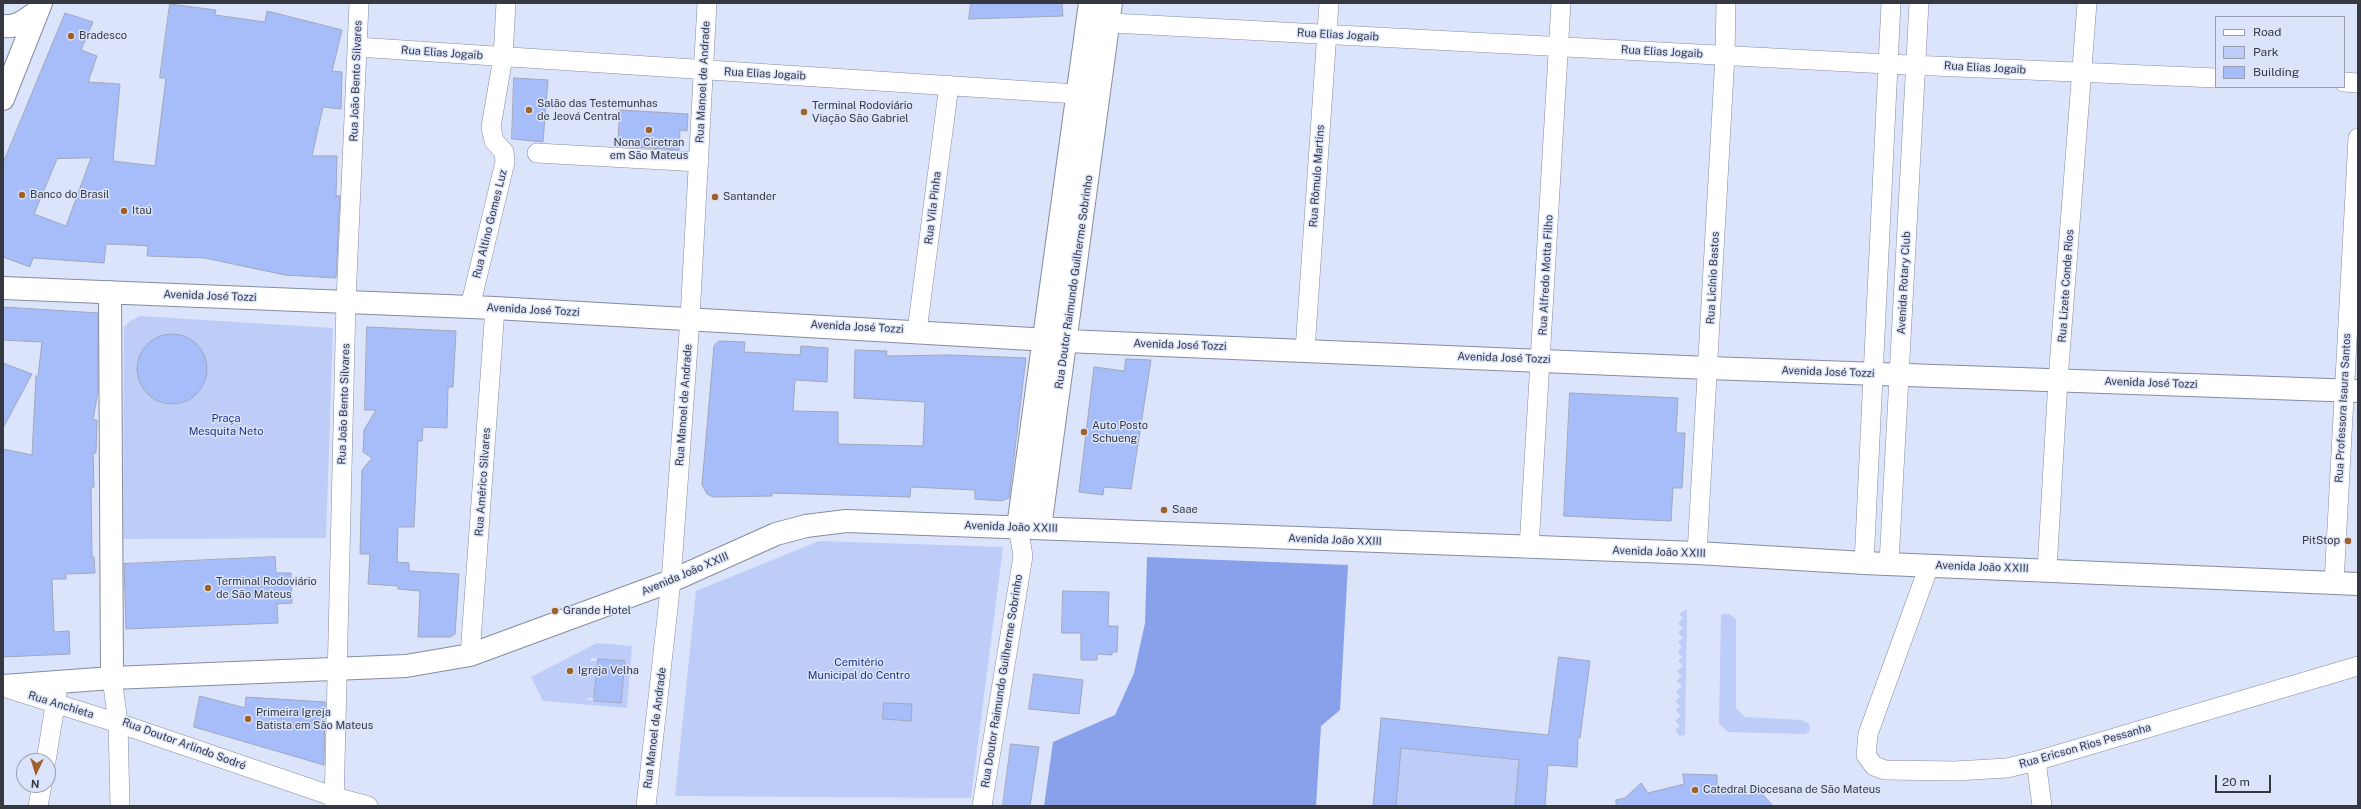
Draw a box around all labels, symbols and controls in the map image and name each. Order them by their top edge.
legend [2215,16,2345,88]
street label: Rua João Bento Silvares [347,20,365,142]
street label: Rua Manoel de Andrade [693,21,713,143]
text: Road [2253,25,2281,39]
street label: Rua Elias Jogaib [1297,26,1379,44]
place label: Bradesco [79,29,127,43]
marker: Bradesco [66,31,76,41]
street label: Rua Elias Jogaib [1621,43,1703,61]
street label: Rua Elias Jogaib [401,44,483,62]
text: Park [2253,45,2279,59]
street label: Rua Elias Jogaib [1944,59,2026,77]
street label: Rua Elias Jogaib [724,65,806,83]
text: Building [2253,65,2299,79]
place label: Salão das Testemunhas de Jeová Central [537,97,657,123]
place label: Terminal Rodoviário Viação São Gabriel [812,99,913,125]
marker: Salão das Testemunhas de Jeová Central [524,105,534,115]
marker: Terminal Rodoviário Viação São Gabriel [799,107,809,117]
street label: Rua Rômulo Martins [1307,124,1327,228]
marker: Nona Ciretran em São Mateus [644,125,654,135]
place label: Nona Ciretran em São Mateus [610,136,688,162]
street label: Rua Altino Gomes Luz [470,168,510,280]
street label: Rua Vila Pinha [922,171,944,245]
street label: Rua Doutor Raimundo Guilherme Sobrinho [1052,174,1096,390]
place label: Banco do Brasil [30,188,109,202]
marker: Banco do Brasil [17,190,27,200]
place label: Santander [723,190,776,204]
marker: Santander [710,192,720,202]
place label: Itaú [132,204,152,218]
marker: Itaú [119,206,129,216]
street label: Rua Alfredo Motta Filho [1536,214,1556,336]
street label: Rua Lizete Conde Rios [2055,229,2077,343]
street label: Rua Licínio Bastos [1704,231,1722,325]
street label: Avenida Rotary Club [1895,231,1913,335]
street label: Avenida José Tozzi [163,288,257,304]
street label: Avenida José Tozzi [486,301,580,319]
street label: Avenida José Tozzi [810,318,904,336]
street label: Rua Professora Isaura Santos [2332,333,2354,483]
street label: Avenida José Tozzi [1133,337,1227,353]
street label: Rua João Bento Silvares [335,343,353,465]
street label: Rua Manoel de Andrade [673,344,695,466]
street label: Avenida José Tozzi [1457,350,1551,366]
street label: Avenida José Tozzi [1781,364,1875,380]
street label: Avenida José Tozzi [2104,375,2198,391]
park label: Praça Mesquita Neto [189,412,263,438]
place label: Auto Posto Schueng [1092,419,1148,445]
street label: Rua Américo Silvares [473,427,493,537]
marker: Auto Posto Schueng [1079,427,1089,437]
place label: Saae [1172,503,1198,517]
marker: Saae [1159,505,1169,515]
street label: Avenida João XXIII [964,519,1058,535]
street label: Avenida João XXIII [1288,532,1382,548]
place label: PitStop [2302,534,2340,548]
marker: PitStop [2343,536,2353,546]
street label: Avenida João XXIII [1612,544,1706,560]
street label: Avenida João XXIII [639,550,731,598]
street label: Avenida João XXIII [1935,559,2029,575]
street label: Rua Doutor Raimundo Guilherme Sobrinho [979,573,1025,789]
place label: Terminal Rodoviário de São Mateus [216,575,317,601]
marker: Terminal Rodoviário de São Mateus [203,583,213,593]
place label: Grande Hotel [563,604,631,618]
marker: Grande Hotel [550,606,560,616]
park label: Cemitério Municipal do Centro [808,656,910,682]
place label: Igreja Velha [578,664,639,678]
marker: Igreja Velha [565,666,575,676]
street label: Rua Manoel de Andrade [641,666,669,790]
street label: Rua Anchieta [27,689,95,721]
place label: Primeira Igreja Batista em São Mateus [256,706,373,732]
marker: Primeira Igreja Batista em São Mateus [243,714,253,724]
street label: Rua Doutor Arlindo Sodré [120,715,248,773]
street label: Rua Ericson Rios Pessanha [2018,721,2152,771]
north arrow [16,753,56,793]
scale bar [2217,767,2273,793]
text: 20 m [2222,775,2250,789]
text: N [31,778,40,790]
place label: Catedral Diocesana de São Mateus [1703,783,1881,797]
marker: Catedral Diocesana de São Mateus [1690,785,1700,795]

